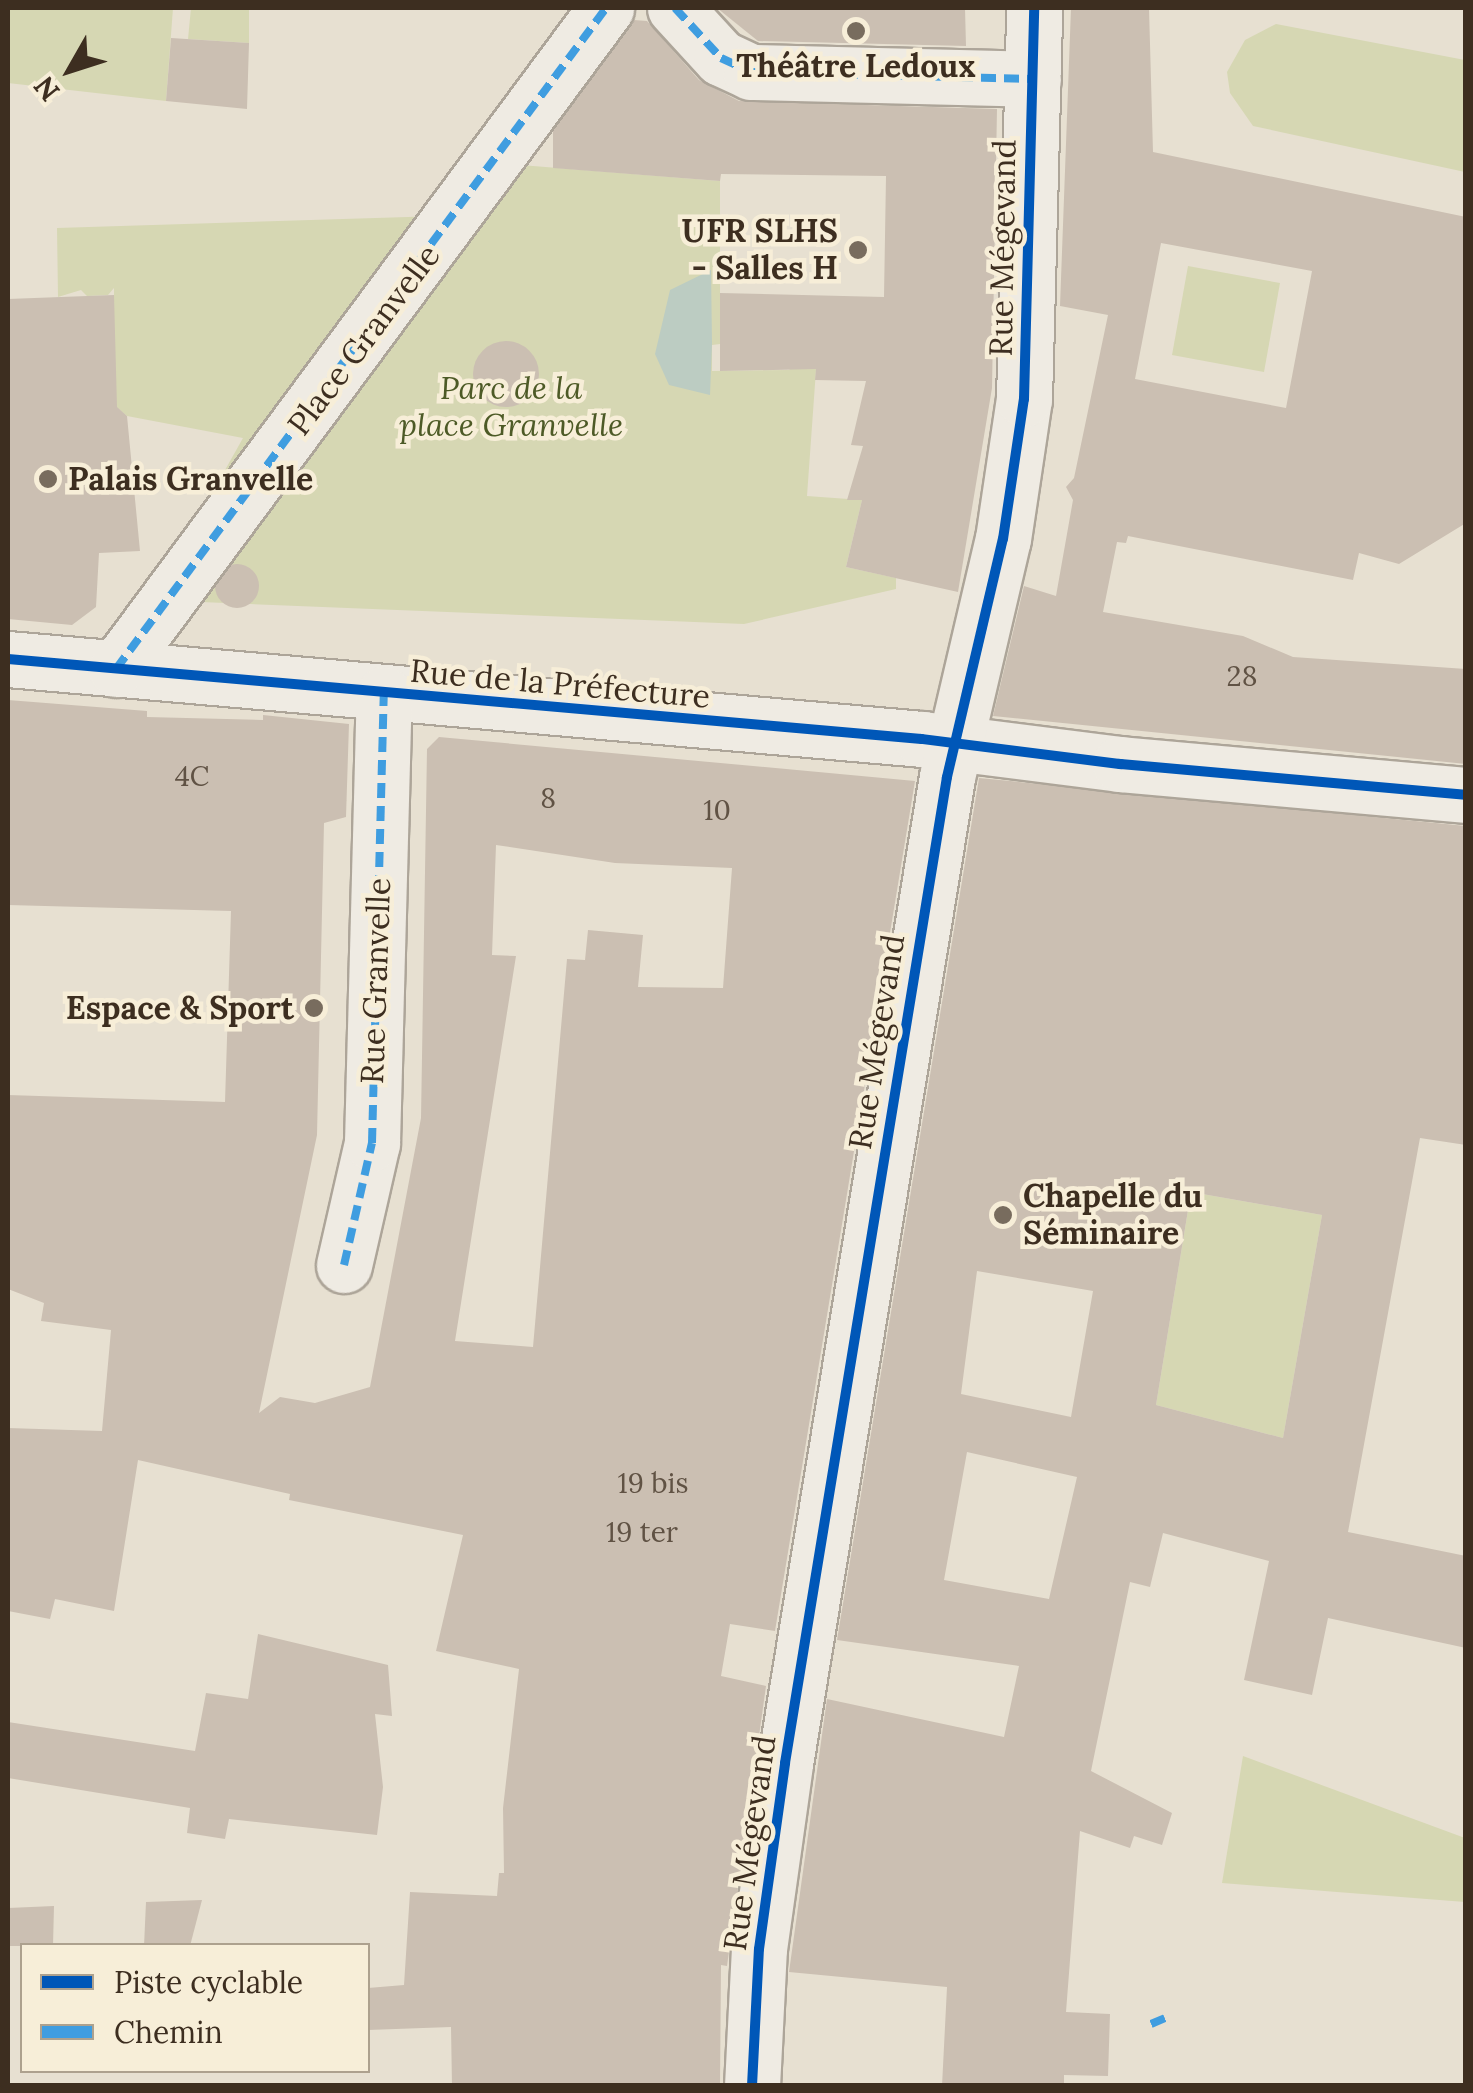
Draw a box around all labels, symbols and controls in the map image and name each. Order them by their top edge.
north arrow [20,20,120,120]
marker: Théâtre Ledoux [845,20,867,42]
place label: Théâtre Ledoux [736,47,976,85]
text: N [26,69,67,109]
street label: Rue Mégevand [982,139,1024,357]
place label: UFR SLHS - Salles H [682,213,838,288]
street label: Place Granvelle [280,237,448,443]
marker: UFR SLHS - Salles H [847,239,869,261]
park label: Parc de la place Granvelle [399,370,623,445]
place label: Palais Granvelle [68,460,313,498]
marker: Palais Granvelle [37,468,59,490]
street label: Rue de la Préfecture [408,652,712,716]
house number: 28 [1227,659,1257,693]
house number: 4C [175,759,209,793]
house number: 8 [540,781,556,815]
house number: 10 [703,793,731,827]
street label: Rue Granvelle [353,877,399,1085]
street label: Rue Mégevand [841,932,913,1152]
place label: Espace & Sport [66,989,294,1027]
marker: Espace & Sport [303,997,325,1019]
place label: Chapelle du Séminaire [1023,1178,1203,1253]
marker: Chapelle du Séminaire [992,1204,1014,1226]
house number: 19 bis [618,1466,688,1500]
house number: 19 ter [606,1515,678,1549]
street label: Rue Mégevand [716,1733,784,1953]
legend [20,1943,370,2073]
text: Piste cyclable [114,1963,303,2001]
text: Chemin [114,2013,223,2051]

